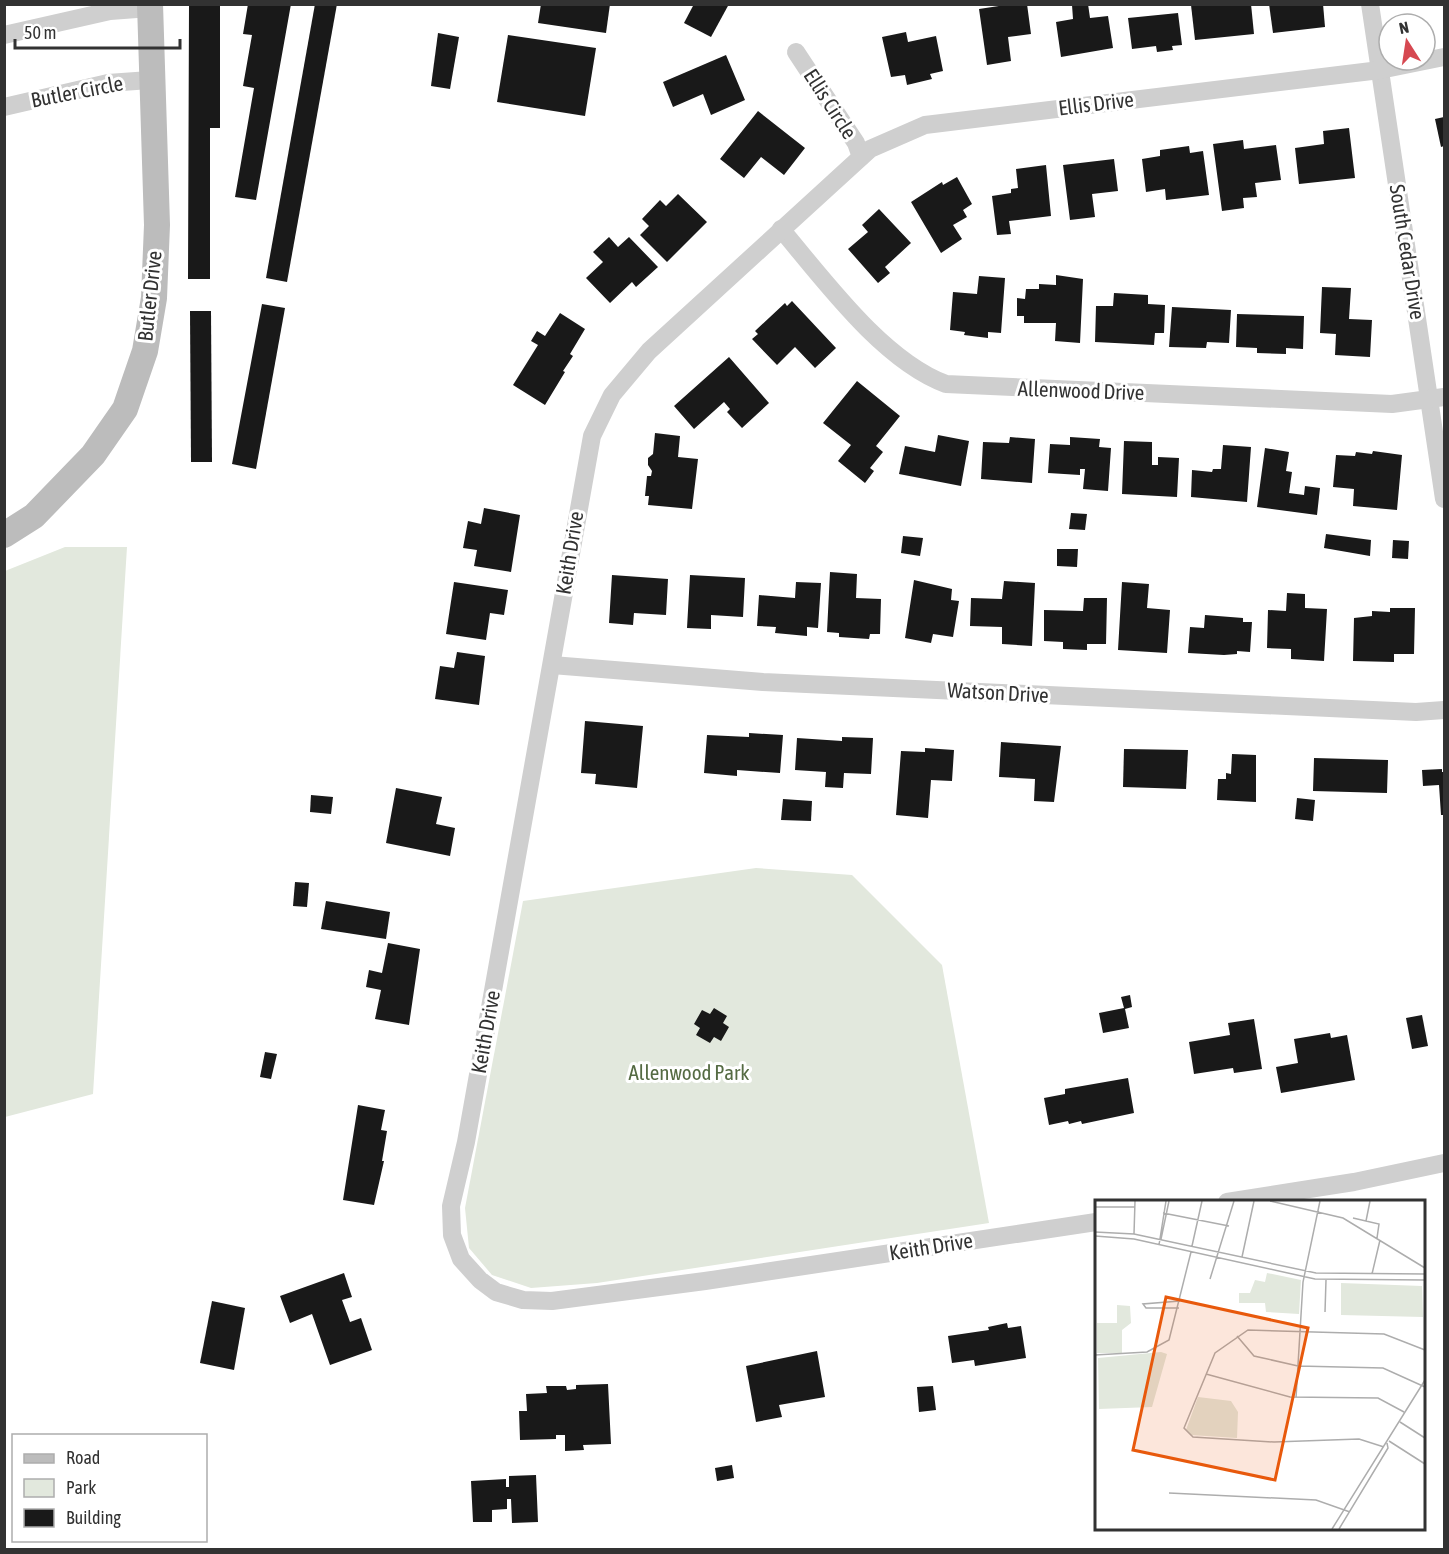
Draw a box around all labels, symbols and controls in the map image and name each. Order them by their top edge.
scale bar [15,12,180,50]
north arrow [1377,12,1437,72]
text: N [1397,18,1410,37]
text: 50 m [24,22,56,43]
street label: Ellis Circle [799,64,862,143]
street label: Butler Circle [29,70,125,112]
street label: Ellis Drive [1057,86,1135,120]
street label: South Cedar Drive [1385,183,1431,321]
street label: Butler Drive [132,249,166,342]
street label: Allenwood Drive [1017,376,1145,404]
street label: Keith Drive [551,509,587,596]
street label: Watson Drive [947,677,1049,707]
street label: Keith Drive [466,988,504,1075]
park label: Allenwood Park [629,1060,749,1084]
inset map [1095,1200,1425,1530]
street label: Keith Drive [887,1228,974,1264]
legend [12,1434,207,1542]
text: Road [66,1447,100,1468]
text: Park [66,1477,96,1498]
text: Building [66,1507,121,1528]

